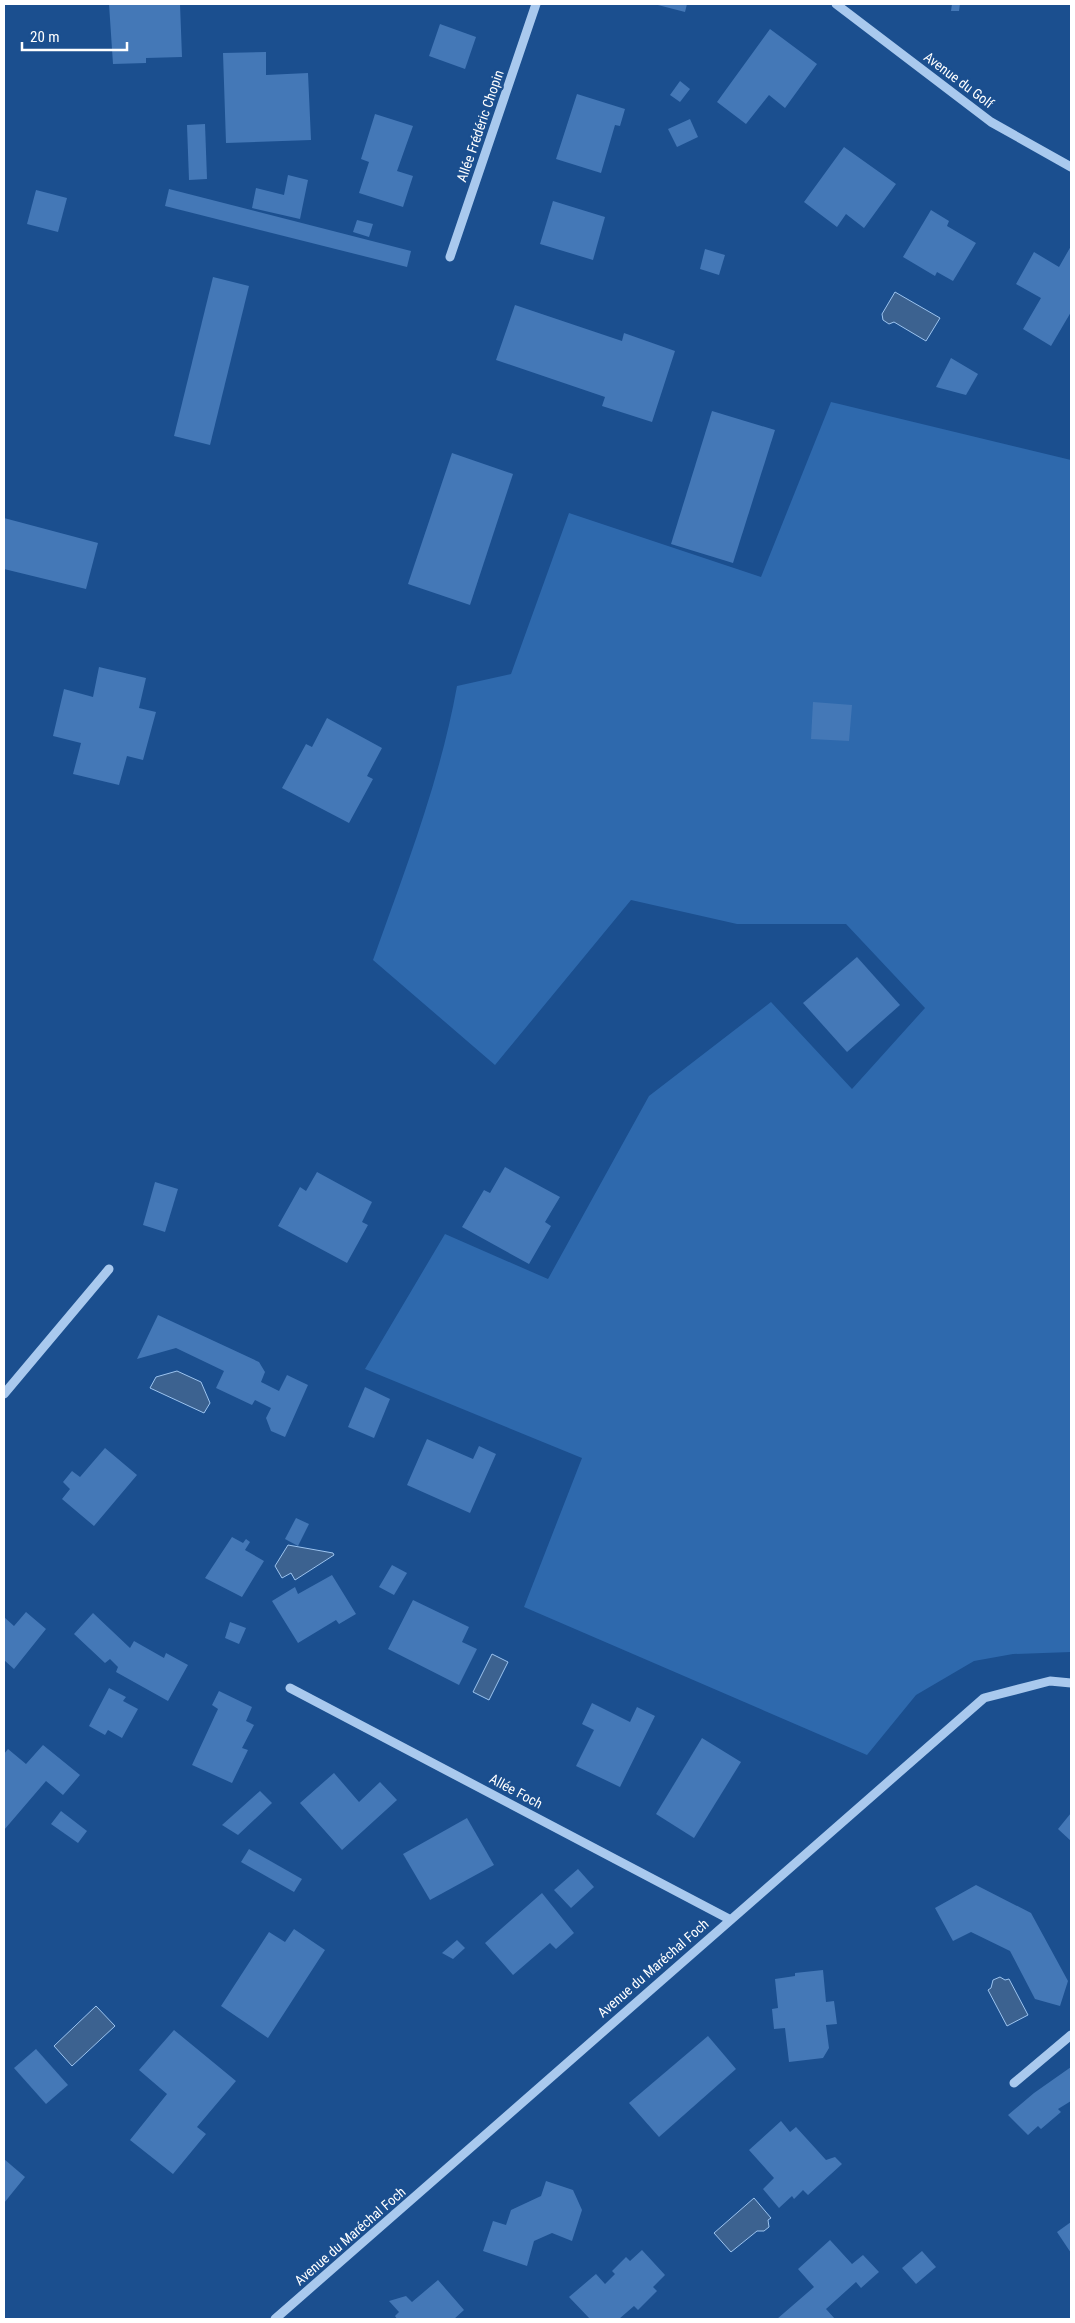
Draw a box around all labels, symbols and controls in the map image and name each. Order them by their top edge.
scale bar [22,20,128,52]
text: 20 m [30,28,60,46]
street label: Avenue du Golf [921,49,998,112]
street label: Allée Frédéric Chopin [453,68,507,184]
street label: Allée Foch [487,1770,545,1812]
street label: Avenue du Maréchal Foch [594,1916,712,2020]
street label: Avenue du Maréchal Foch [291,2184,409,2288]

